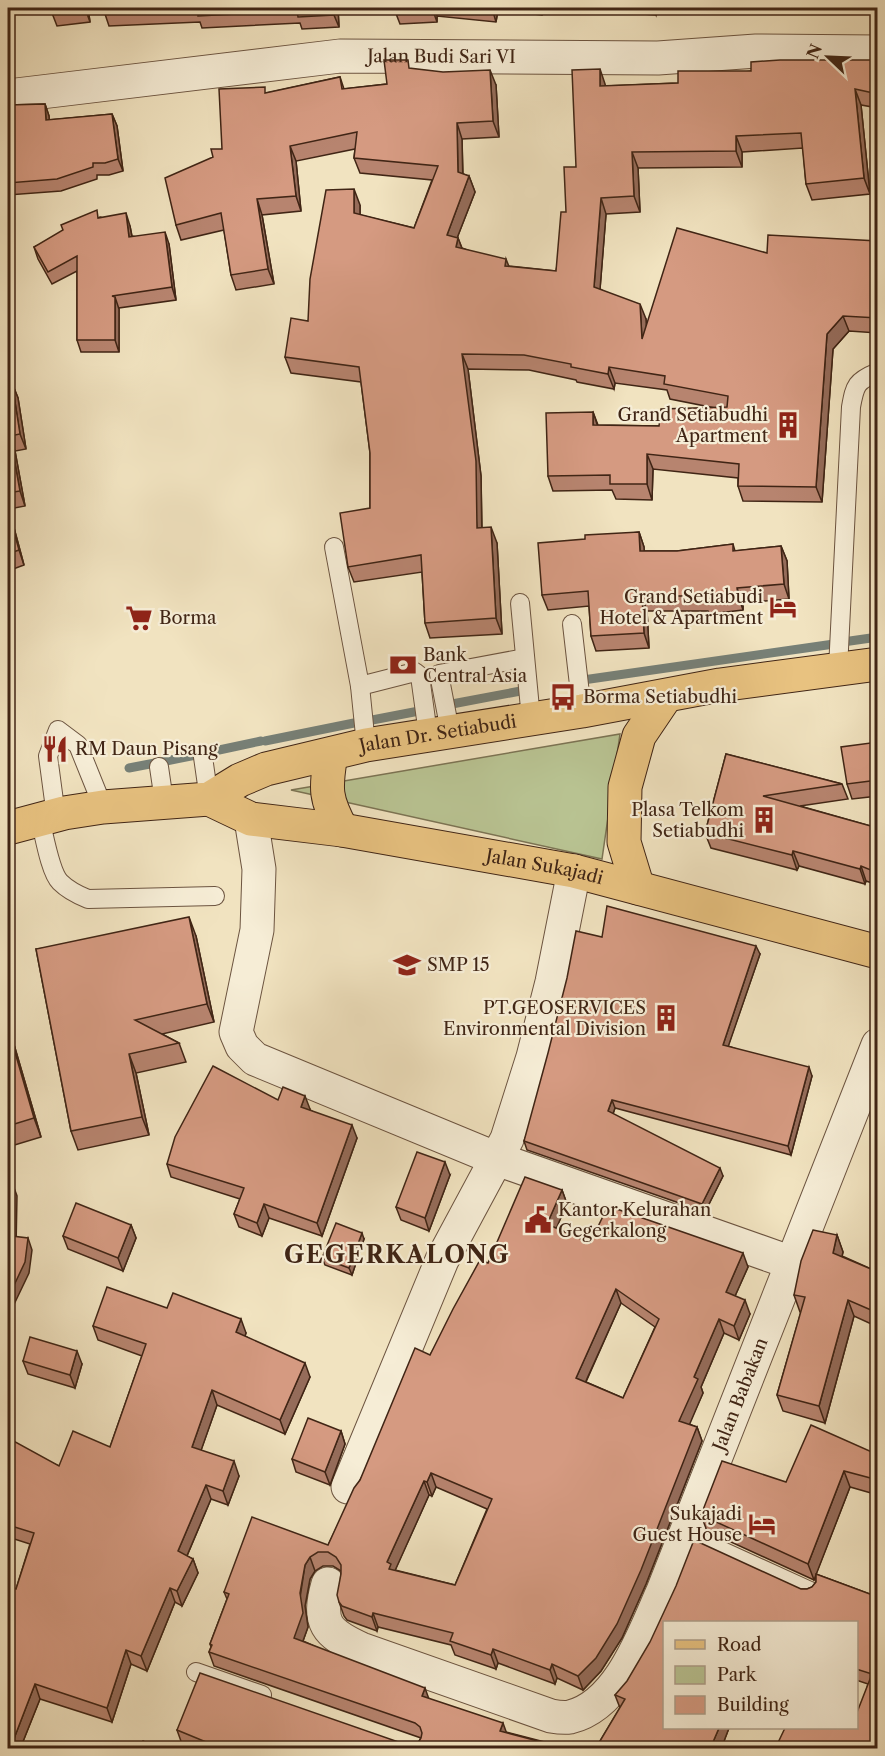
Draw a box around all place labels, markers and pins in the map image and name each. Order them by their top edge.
place label: Grand Setiabudhi Apartment [618,404,769,447]
building icon: Grand Setiabudhi Apartment [773,410,803,440]
place label: Grand Setiabudi Hotel & Apartment [599,586,764,629]
hotel icon: Grand Setiabudi Hotel & Apartment [768,592,798,622]
supermarket icon: Borma [124,603,154,633]
place label: Borma [159,607,217,629]
place label: Bank Central Asia [423,644,528,687]
bank icon: Bank Central Asia [388,650,418,680]
bus stop icon: Borma Setiabudhi [548,682,578,712]
place label: Borma Setiabudhi [583,686,737,708]
restaurant icon: RM Daun Pisang [40,734,70,764]
place label: RM Daun Pisang [75,738,218,760]
place label: Plasa Telkom Setiabudhi [631,799,745,842]
building icon: Plasa Telkom Setiabudhi [749,805,779,835]
school or university icon: SMP 15 [392,950,422,980]
place label: SMP 15 [427,954,490,976]
place label: PT.GEOSERVICES Environmental Division [443,997,646,1040]
building icon: PT.GEOSERVICES Environmental Division [651,1003,681,1033]
place label: Kantor Kelurahan Gegerkalong [558,1199,711,1242]
public building icon: Kantor Kelurahan Gegerkalong [523,1205,553,1235]
place label: Sukajadi Guest House [632,1503,743,1546]
hotel icon: Sukajadi Guest House [747,1509,777,1539]

